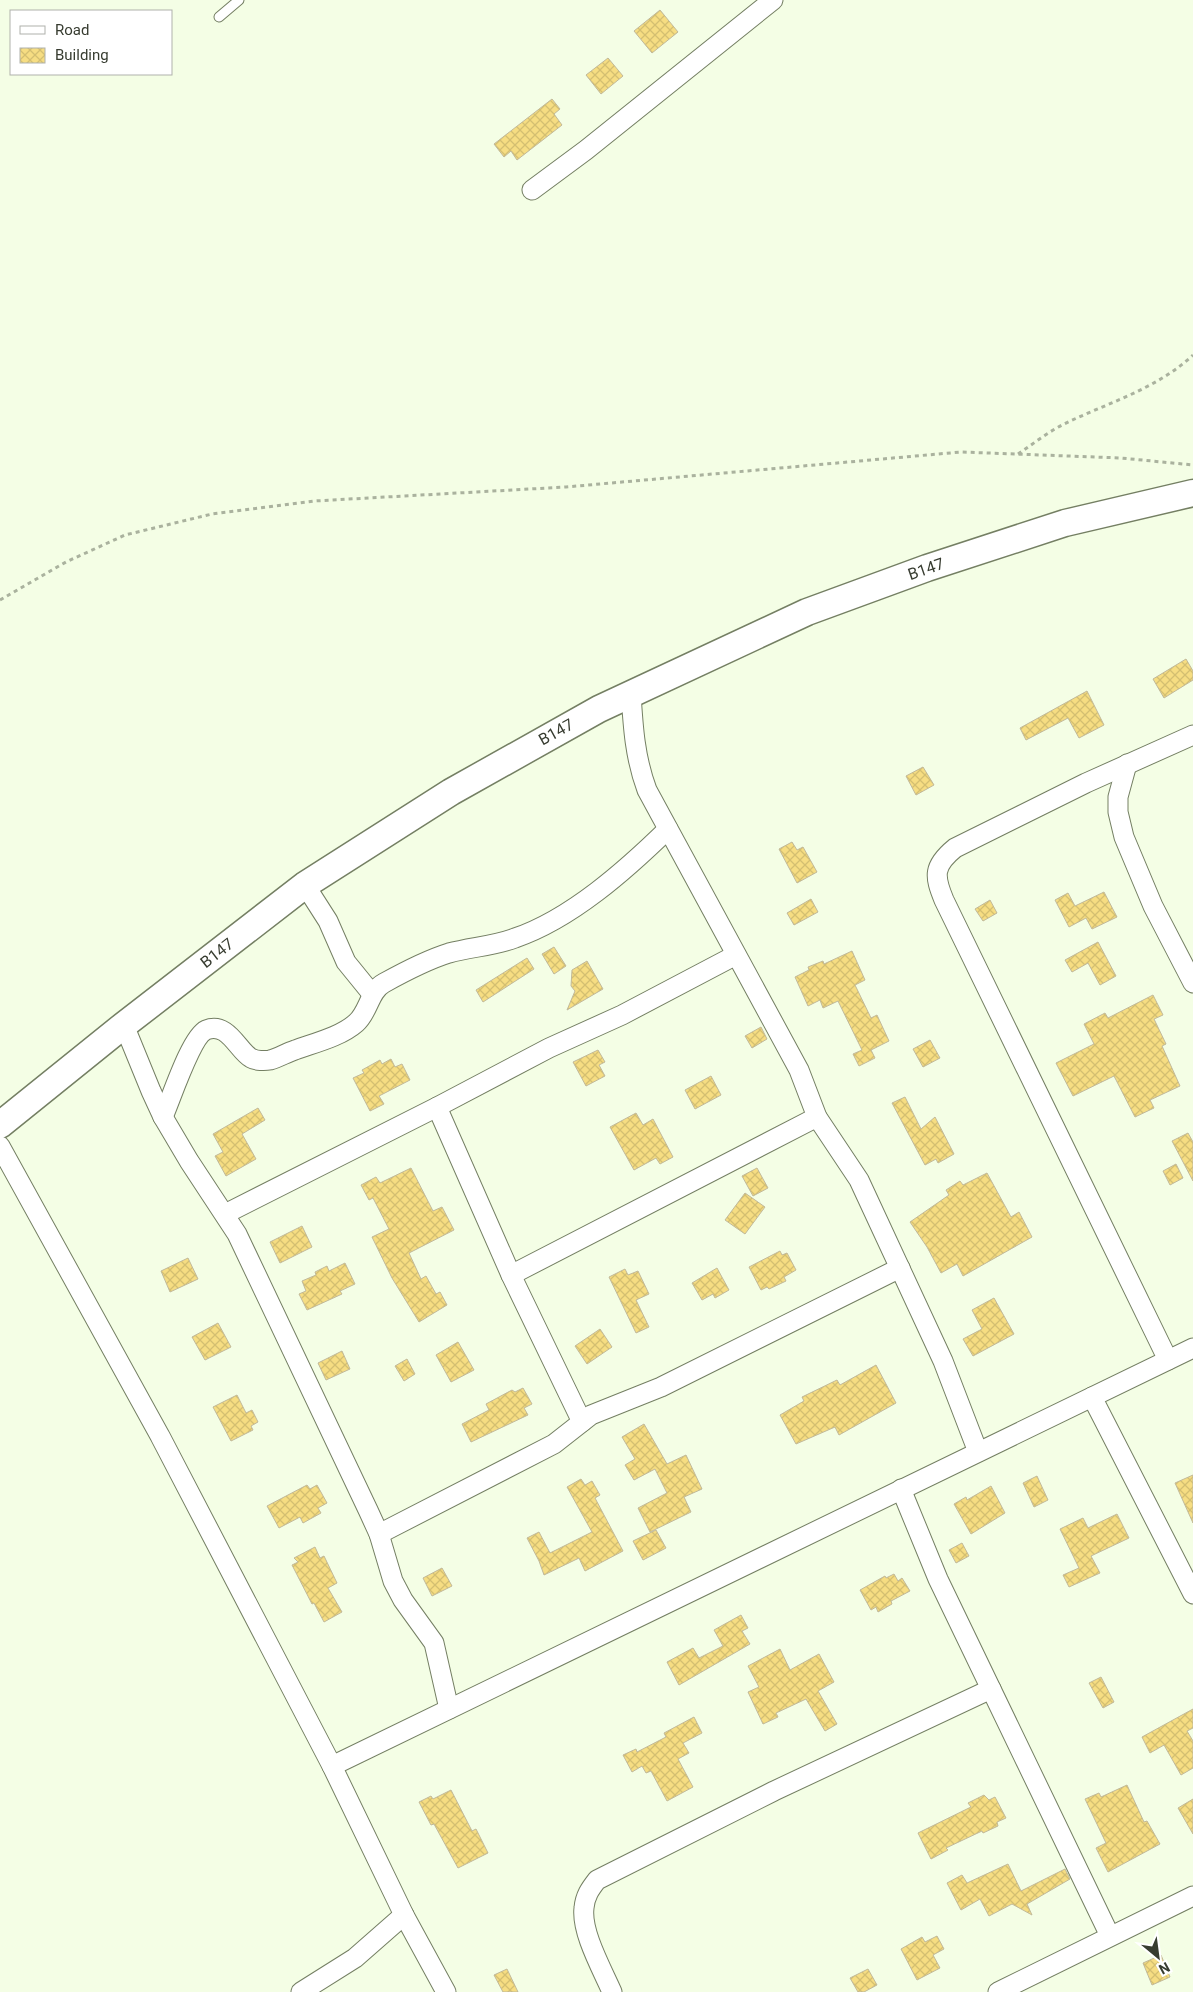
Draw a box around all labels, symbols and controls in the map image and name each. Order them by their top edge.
legend [10,10,172,75]
text: Road [55,21,89,39]
text: Building [55,46,109,64]
street label: B147 [905,554,947,584]
street label: B147 [535,715,577,749]
street label: B147 [197,934,237,972]
north arrow [1133,1932,1183,1982]
text: N [1156,1959,1173,1978]

